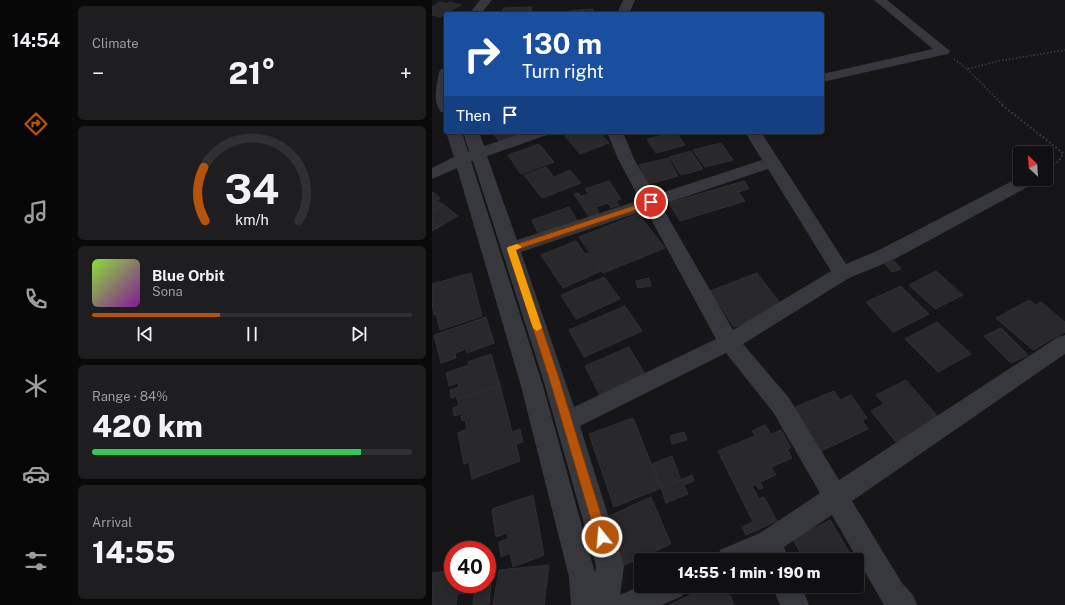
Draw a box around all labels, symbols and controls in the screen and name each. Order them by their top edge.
text: 130 m [522,27,602,60]
icon: right [456,28,508,80]
text: 14:54 [12,30,60,51]
text: Climate [92,36,139,51]
text: 21° [228,55,276,91]
text: − [92,60,104,86]
text: + [400,60,412,86]
text: Turn right [522,61,604,82]
icon: arrive [499,104,521,126]
text: Then [456,107,491,124]
icon: directions [22,110,50,138]
north arrow [1013,146,1053,186]
map controls [1013,146,1053,186]
text: 34 [225,163,279,212]
pin [634,185,668,219]
icon: arrive [640,191,662,213]
icon: music [22,198,50,226]
text: km/h [235,210,269,227]
text: Blue Orbit [152,267,225,284]
text: Sona [152,284,183,299]
icon: phone [22,285,50,313]
icon: previous [134,323,156,345]
icon: pause [241,323,263,345]
icon: next [348,323,370,345]
icon: climate [22,372,50,400]
text: Range · 84% [92,389,168,404]
text: 420 km [92,408,203,444]
icon: car [22,460,50,488]
text: Arrival [92,515,132,530]
position arrow [581,516,623,558]
text: 14:55 [92,534,175,570]
speed limit sign: 40 [444,541,496,593]
icon: filters [22,547,50,575]
text: 14:55 · 1 min · 190 m [678,564,821,581]

